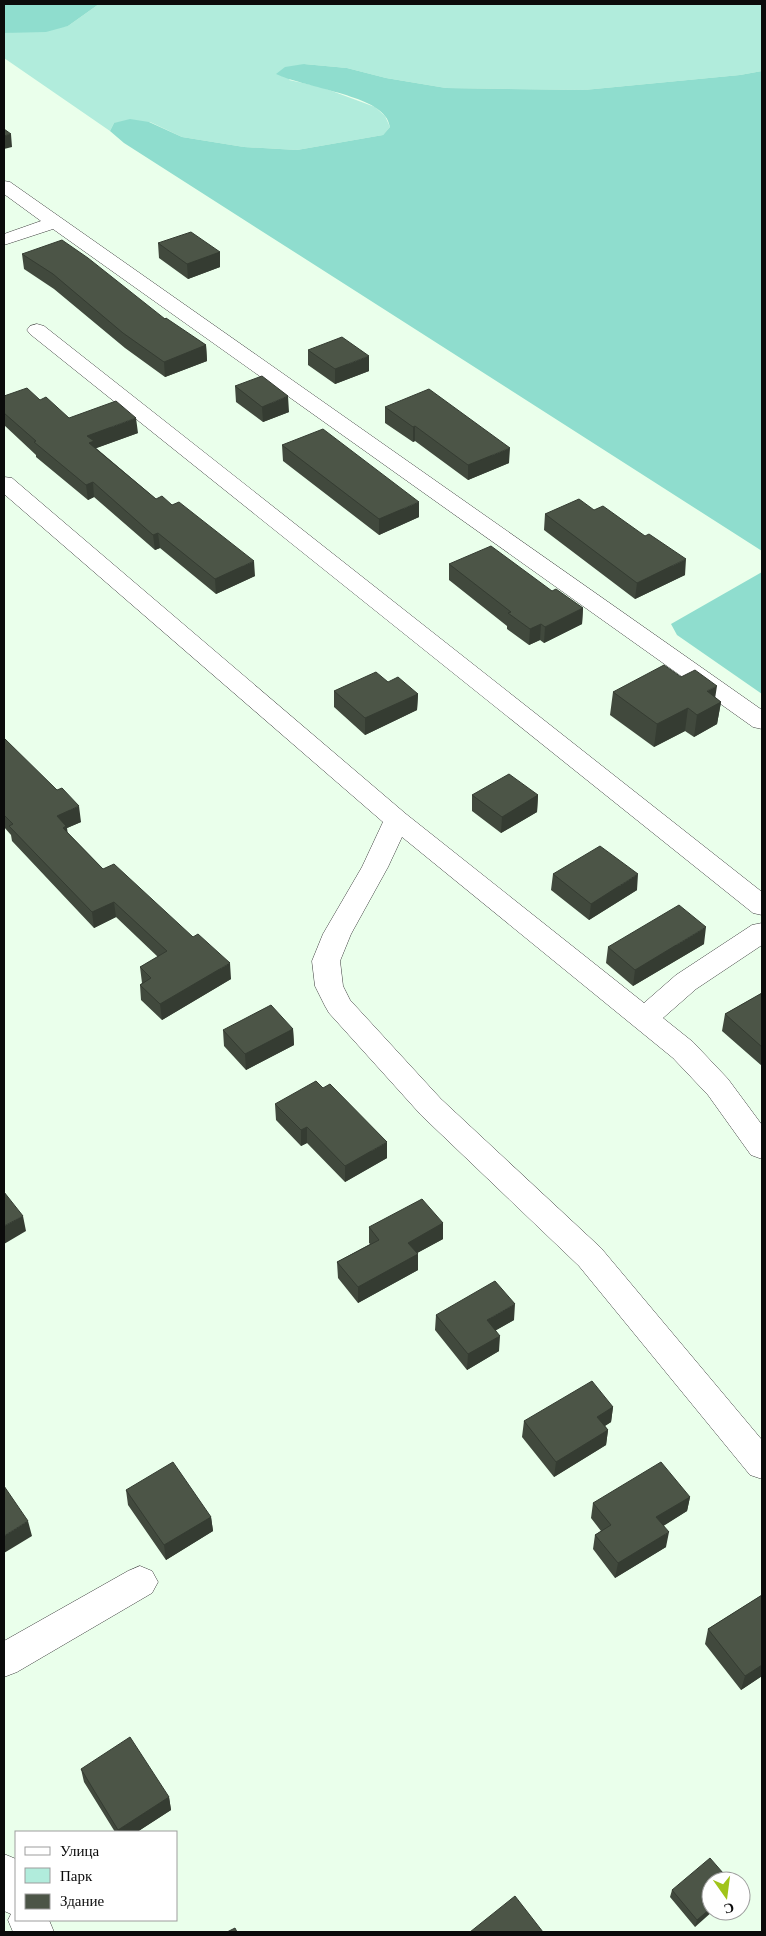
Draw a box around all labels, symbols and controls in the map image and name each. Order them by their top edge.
legend [15,1831,178,1921]
text: Улица [60,1843,99,1859]
text: Парк [60,1868,93,1884]
north arrow [701,1871,751,1921]
text: Здание [60,1893,104,1909]
text: С [722,1900,736,1917]

